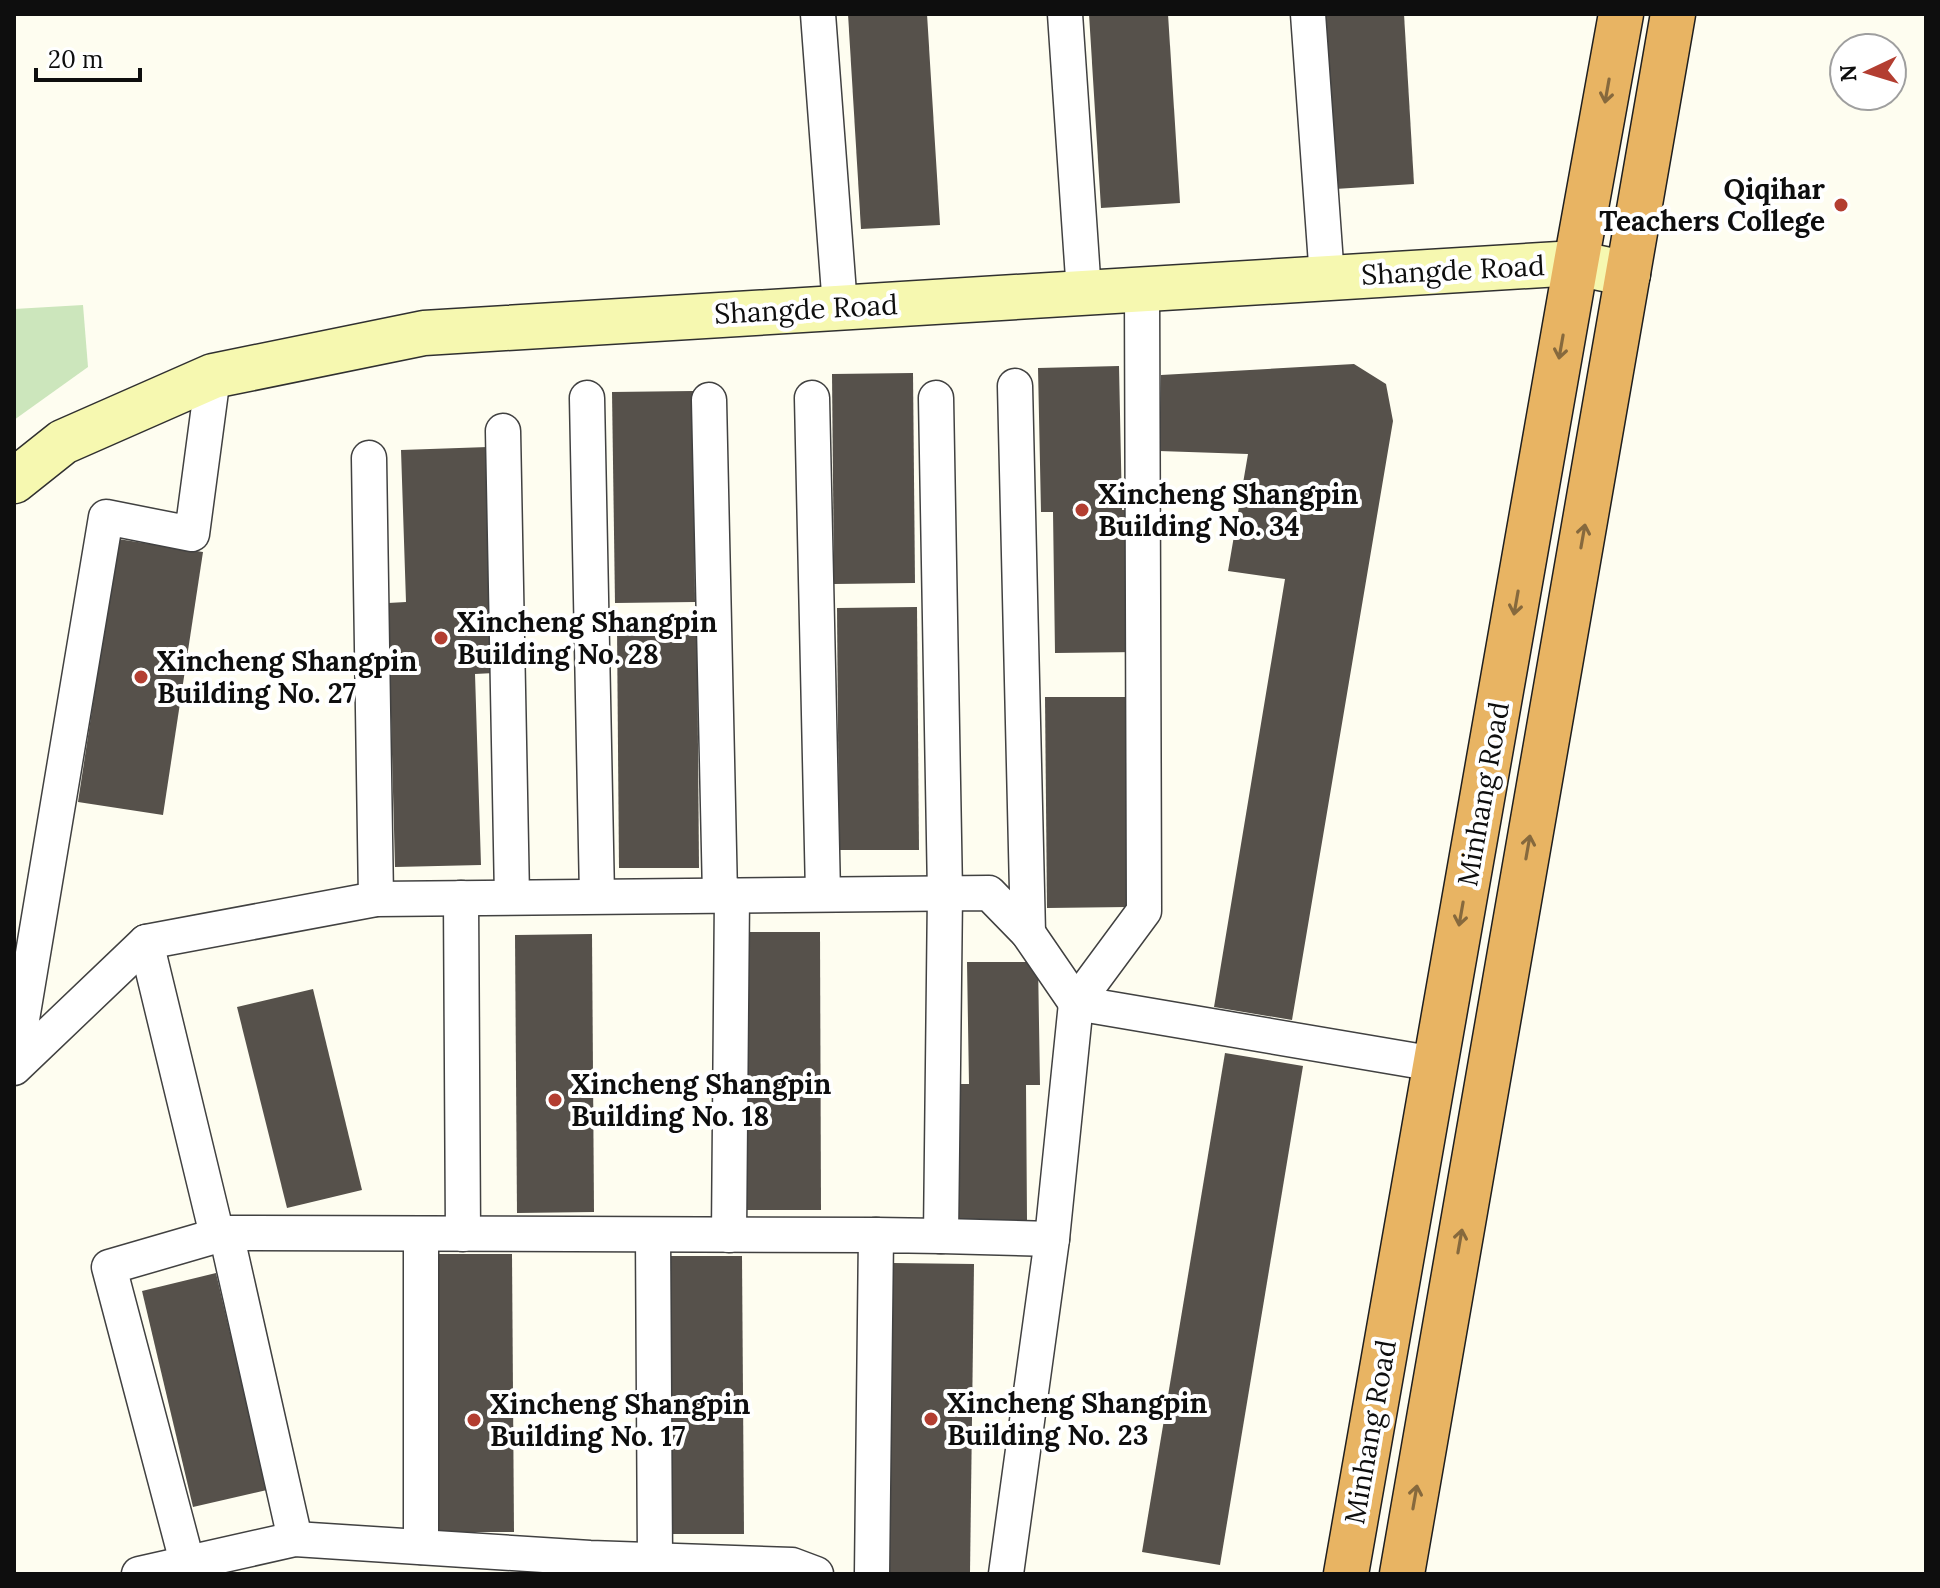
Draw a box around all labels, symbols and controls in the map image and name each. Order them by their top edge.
scale bar [36,32,140,82]
north arrow [1828,32,1908,112]
text: 20 m [48,44,104,75]
text: N [1833,64,1863,83]
one-way arrow [1599,78,1614,103]
place label: Qiqihar Teachers College [1599,171,1826,239]
marker: Qiqihar Teachers College [1832,196,1850,214]
street label: Shangde Road [1360,247,1546,293]
street label: Shangde Road [713,286,899,332]
one-way arrow [1553,333,1568,359]
place label: Xincheng Shangpin Building No. 34 [1098,476,1358,544]
marker: Xincheng Shangpin Building No. 34 [1073,501,1091,519]
one-way arrow [1576,523,1591,549]
one-way arrow [1508,589,1523,615]
place label: Xincheng Shangpin Building No. 28 [457,604,717,672]
marker: Xincheng Shangpin Building No. 28 [432,629,450,647]
place label: Xincheng Shangpin Building No. 27 [157,643,417,711]
marker: Xincheng Shangpin Building No. 27 [132,668,150,686]
street label: Minhang Road [1449,699,1517,889]
one-way arrow [1522,835,1537,860]
one-way arrow [1453,901,1468,926]
place label: Xincheng Shangpin Building No. 18 [571,1066,831,1134]
marker: Xincheng Shangpin Building No. 18 [546,1091,564,1109]
one-way arrow [1453,1229,1468,1254]
street label: Minhang Road [1336,1337,1404,1527]
place label: Xincheng Shangpin Building No. 23 [947,1385,1207,1453]
place label: Xincheng Shangpin Building No. 17 [490,1386,750,1454]
marker: Xincheng Shangpin Building No. 23 [922,1410,940,1428]
marker: Xincheng Shangpin Building No. 17 [465,1411,483,1429]
one-way arrow [1408,1485,1423,1510]

